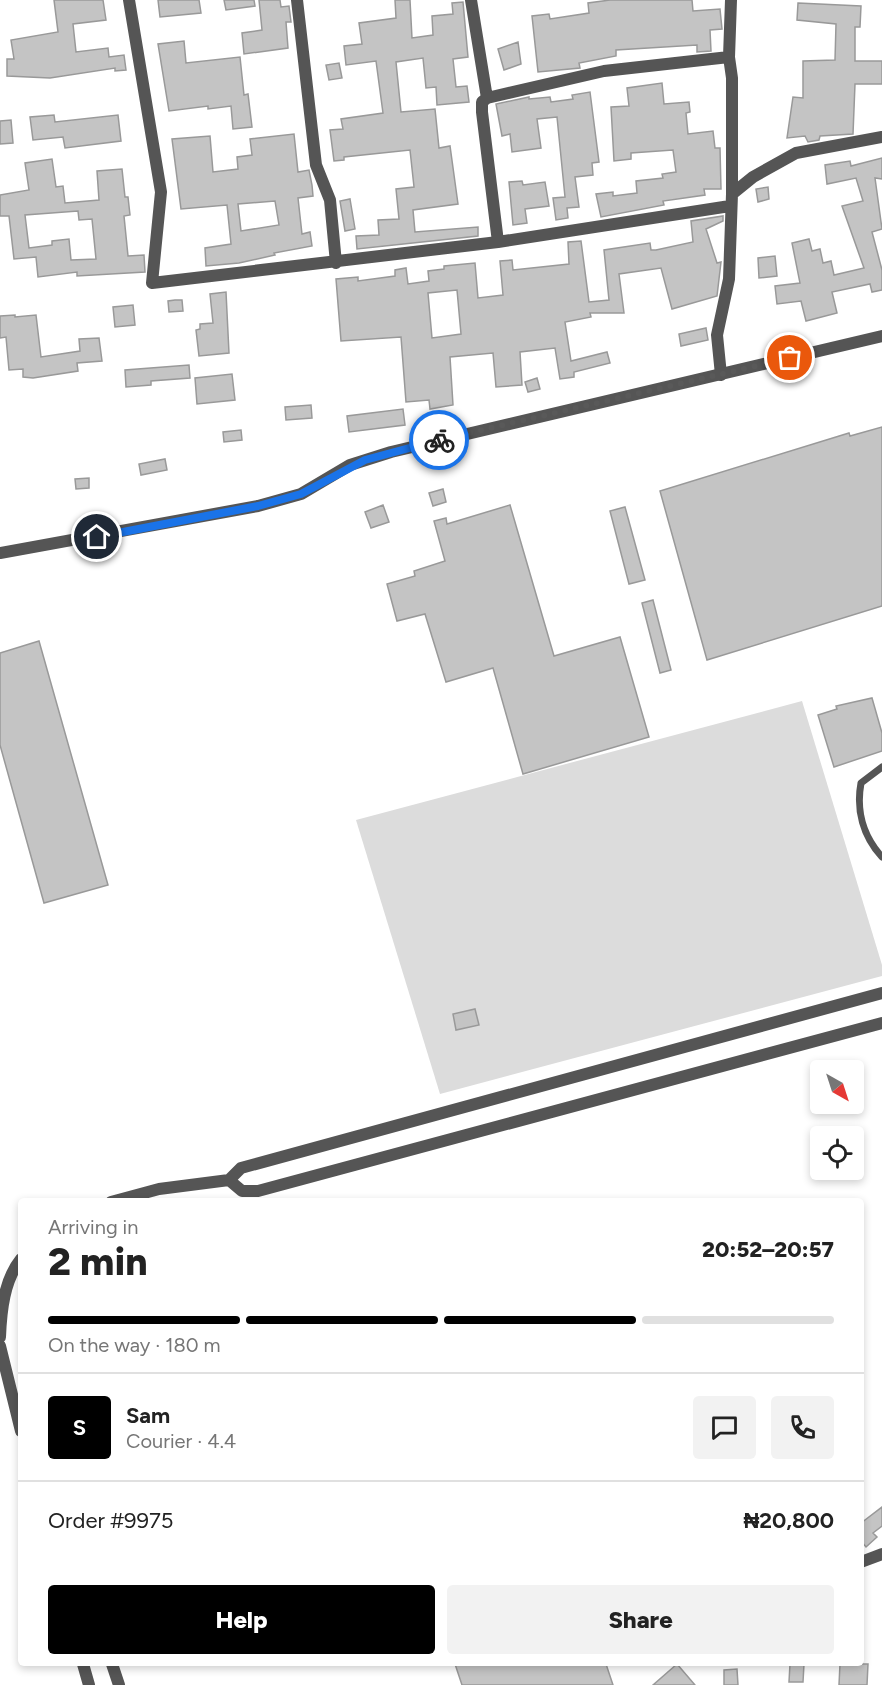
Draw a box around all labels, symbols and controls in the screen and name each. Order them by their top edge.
pin [764,332,815,383]
icon: bag [773,341,806,374]
courier [409,410,469,470]
icon: bike [423,424,456,457]
pin [71,511,122,562]
icon: home [80,520,113,553]
north arrow [810,1060,864,1114]
map controls [810,1060,864,1180]
button: locate [810,1126,864,1180]
text: Arriving in [48,1215,138,1239]
text: 20:52–20:57 [702,1236,834,1263]
text: 2 min [48,1238,148,1285]
text: On the way · 180 m [48,1333,221,1357]
button: chat [693,1396,756,1459]
button: phone [771,1396,834,1459]
text: Sam [126,1402,170,1429]
text: S [73,1414,86,1441]
text: Courier · 4.4 [126,1429,236,1453]
text: Order #9975 [48,1507,174,1534]
text: ₦20,800 [743,1507,834,1534]
button: Help [48,1585,435,1654]
button: Share [447,1585,834,1654]

